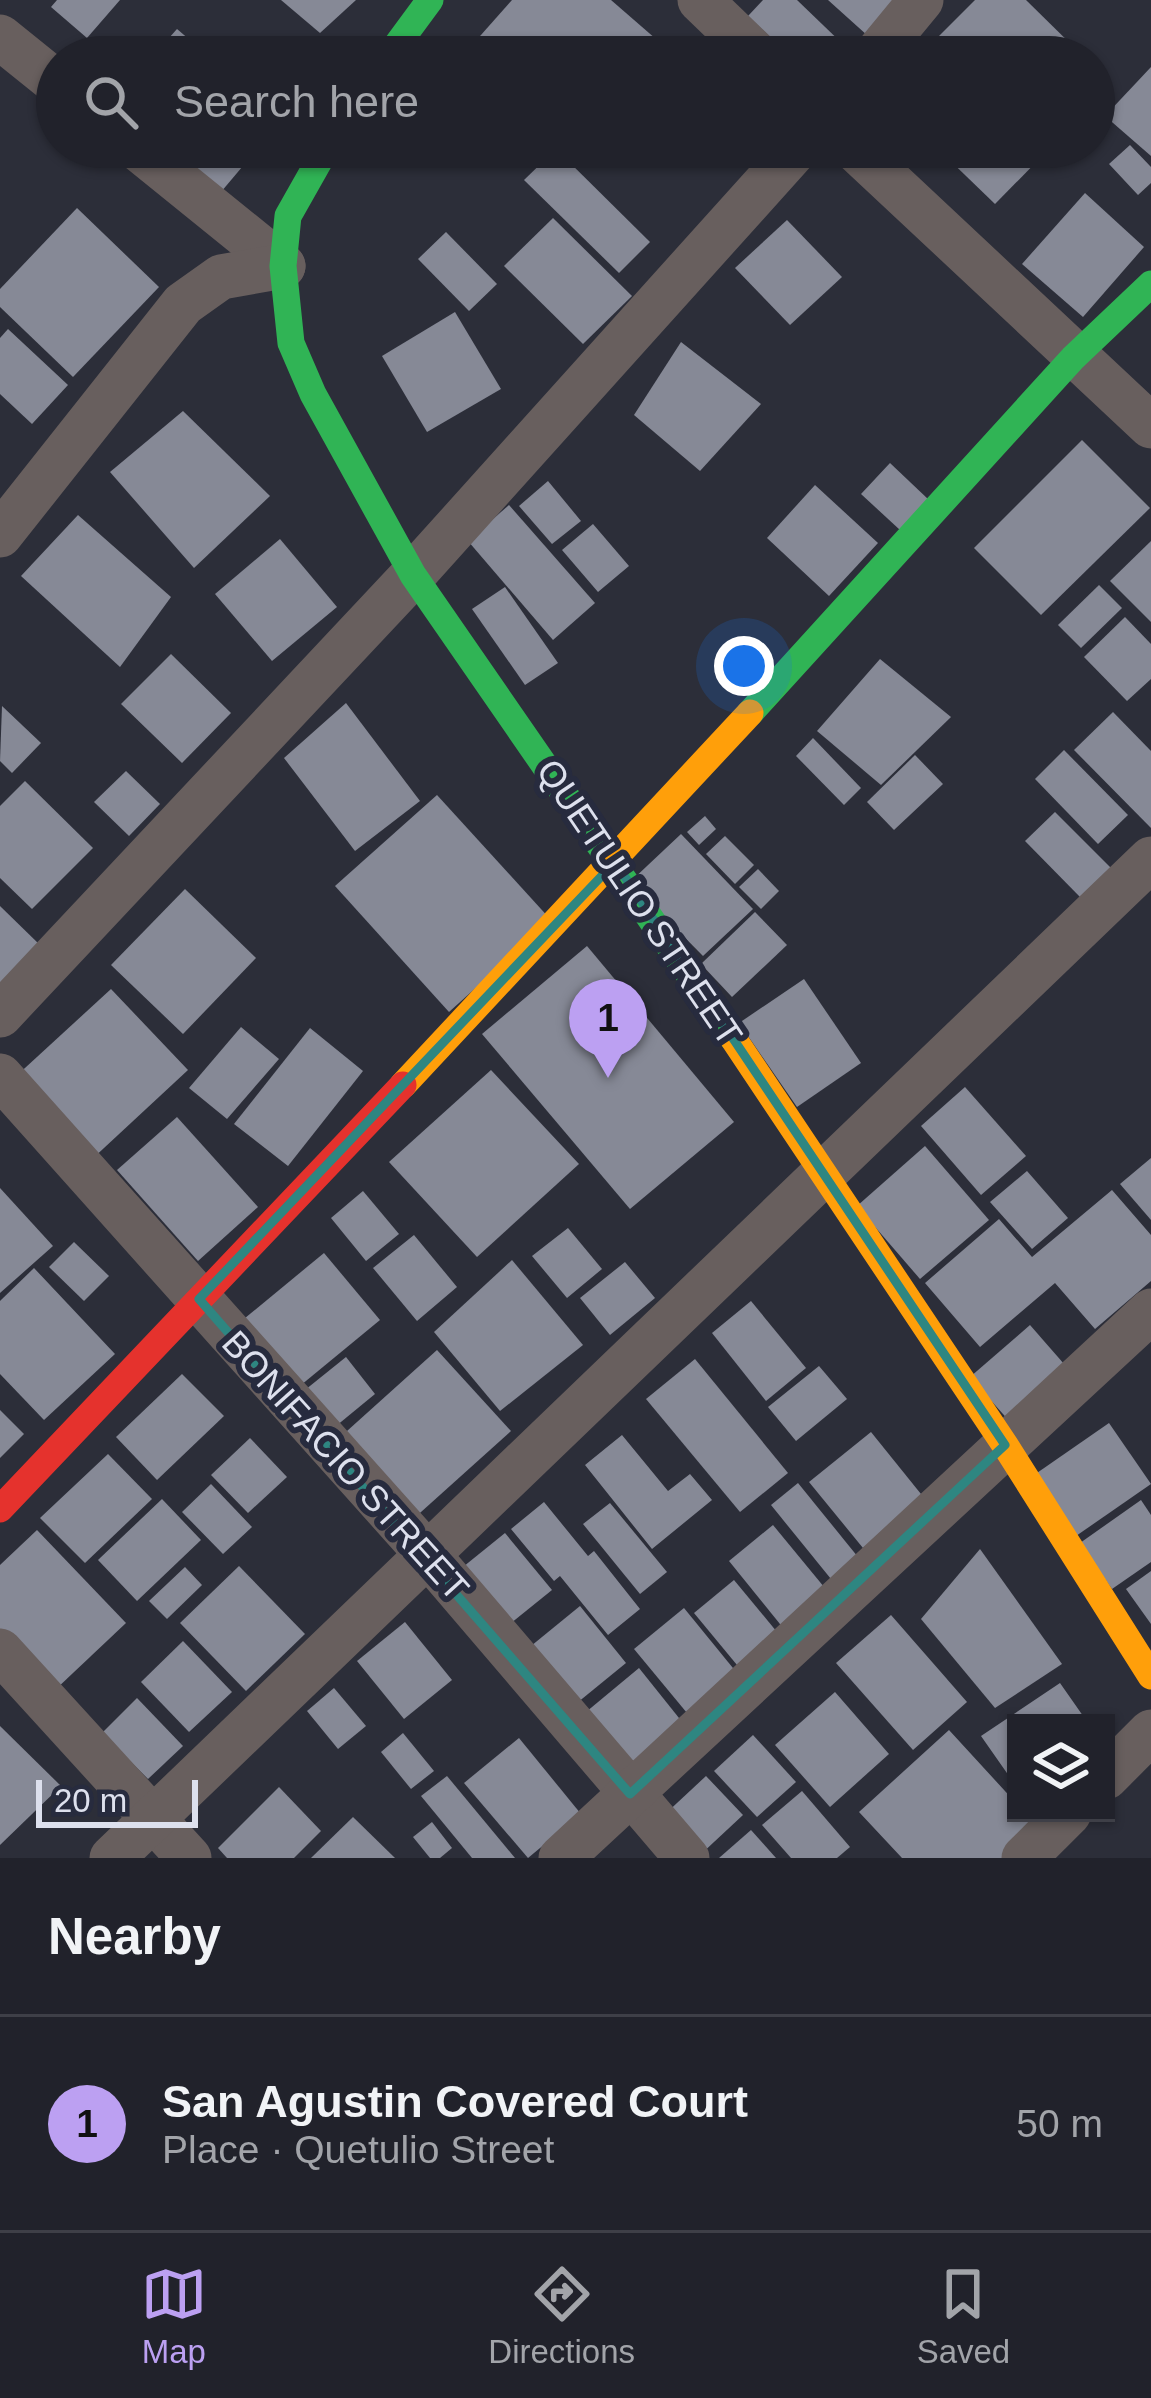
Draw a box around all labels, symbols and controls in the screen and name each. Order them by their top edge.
search box [36,36,1115,168]
icon: search [78,69,144,135]
text: Search here [174,76,419,127]
your location [714,636,774,696]
street label: QUETULIO STREET [529,752,751,1053]
pin: 1 [569,979,647,1078]
street label: BONIFACIO STREET [214,1322,477,1608]
map controls [1007,1714,1115,1822]
button: layers [1007,1714,1115,1822]
scale bar [36,1774,198,1827]
text: 20 m [54,1782,127,1819]
text: Nearby [48,1908,221,1965]
text: San Agustin Covered Court [162,2076,748,2127]
text: 1 [76,2102,98,2145]
text: 50 m [1016,2102,1103,2145]
text: Place · Quetulio Street [162,2128,554,2171]
tab: Map [141,2261,207,2371]
tab: Directions [488,2261,635,2371]
tab: Saved [917,2261,1010,2371]

